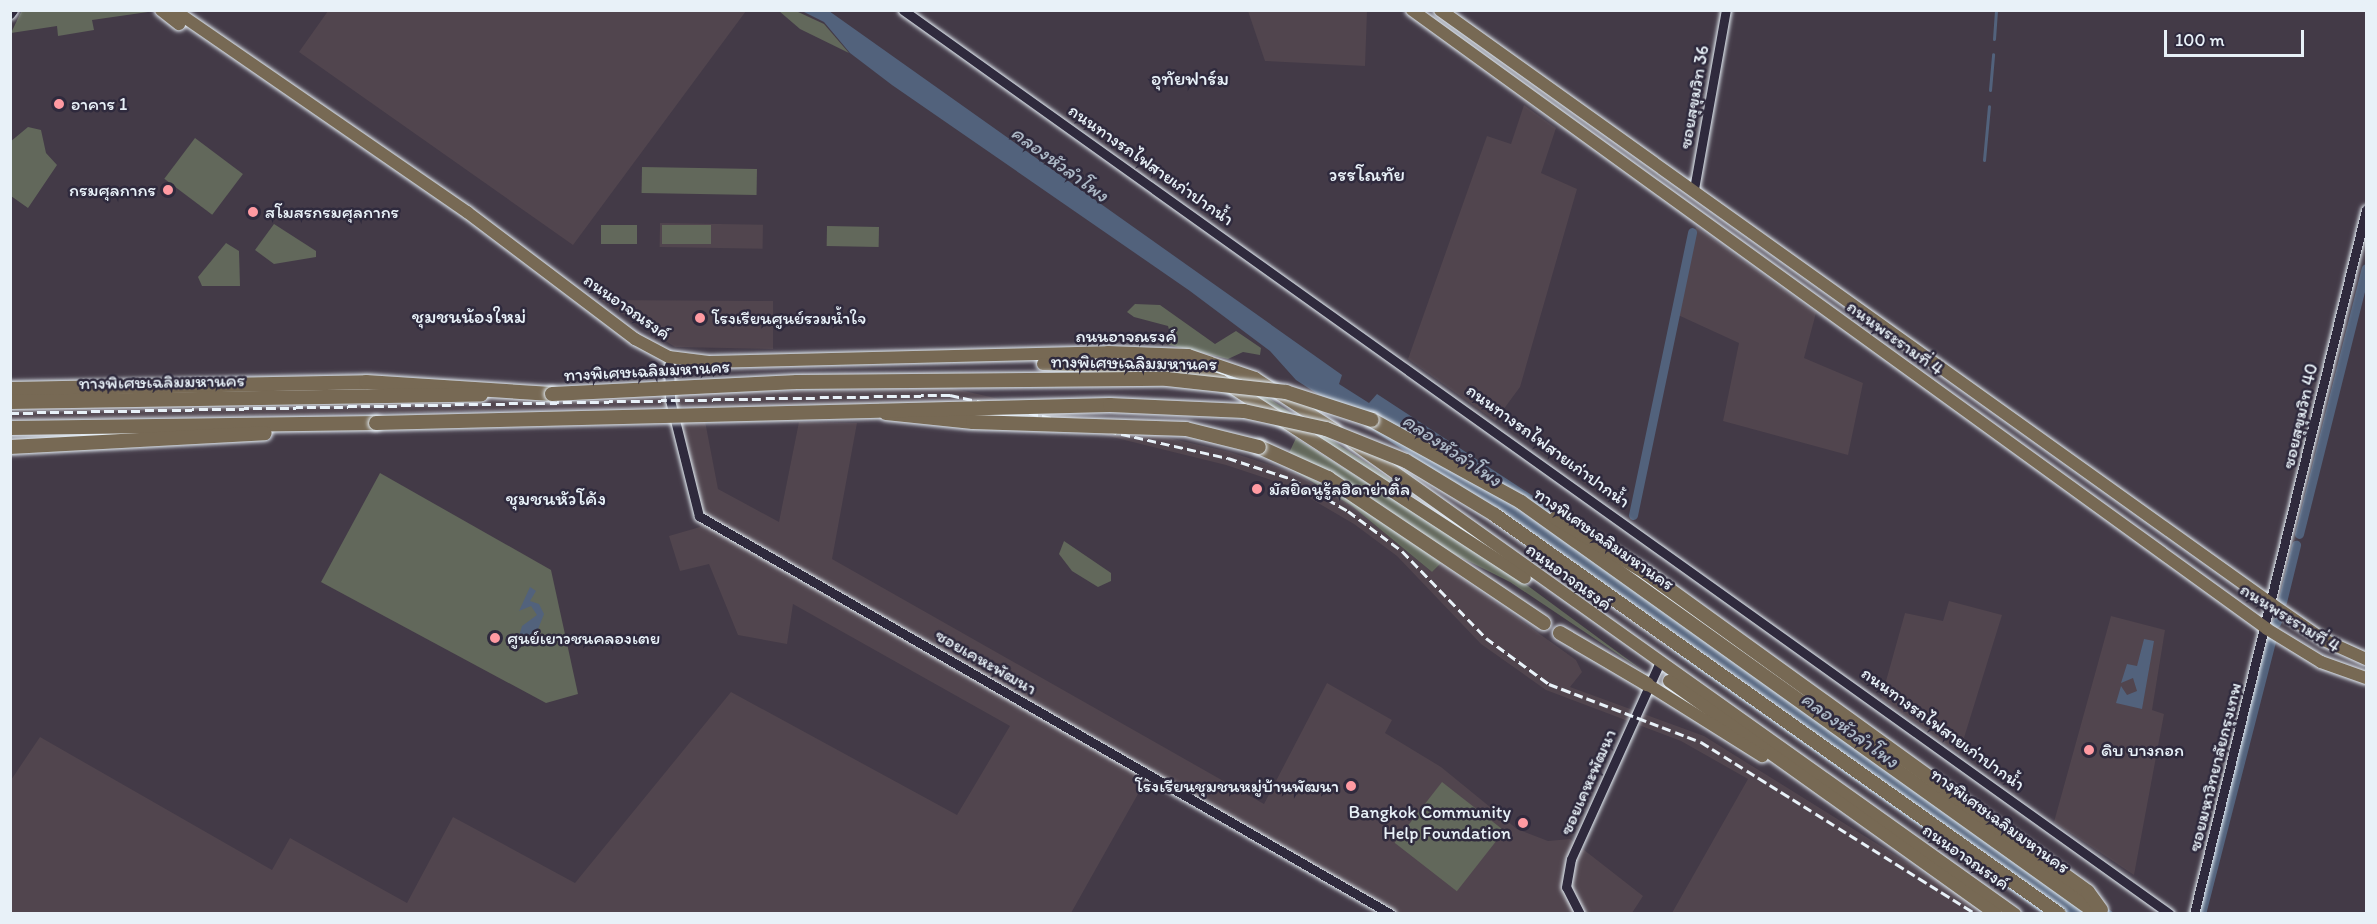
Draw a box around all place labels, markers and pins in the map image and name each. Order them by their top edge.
place label: อาคาร 1 [71,93,127,115]
marker: อาคาร 1 [52,97,66,111]
place label: กรมศุลกากร [69,179,156,201]
marker: กรมศุลกากร [161,183,175,197]
place label: สโมสรกรมศุลกากร [265,201,399,223]
marker: สโมสรกรมศุลกากร [246,205,260,219]
place label: โรงเรียนศูนย์รวมน้ำใจ [712,307,866,329]
marker: โรงเรียนศูนย์รวมน้ำใจ [693,311,707,325]
place label: มัสยิดนูรู้ลฮิดาย่าติ้ล [1269,478,1410,500]
marker: มัสยิดนูรู้ลฮิดาย่าติ้ล [1250,482,1264,496]
place label: ศูนย์เยาวชนคลองเตย [507,627,660,649]
marker: ศูนย์เยาวชนคลองเตย [488,631,502,645]
place label: ดิบ บางกอก [2101,739,2184,761]
marker: ดิบ บางกอก [2082,743,2096,757]
place label: โรงเรียนชุมชนหมู่บ้านพัฒนา [1135,775,1339,797]
marker: โรงเรียนชุมชนหมู่บ้านพัฒนา [1344,779,1358,793]
place label: Bangkok Community Help Foundation [1349,802,1511,844]
marker: Bangkok Community Help Foundation [1516,816,1530,830]

